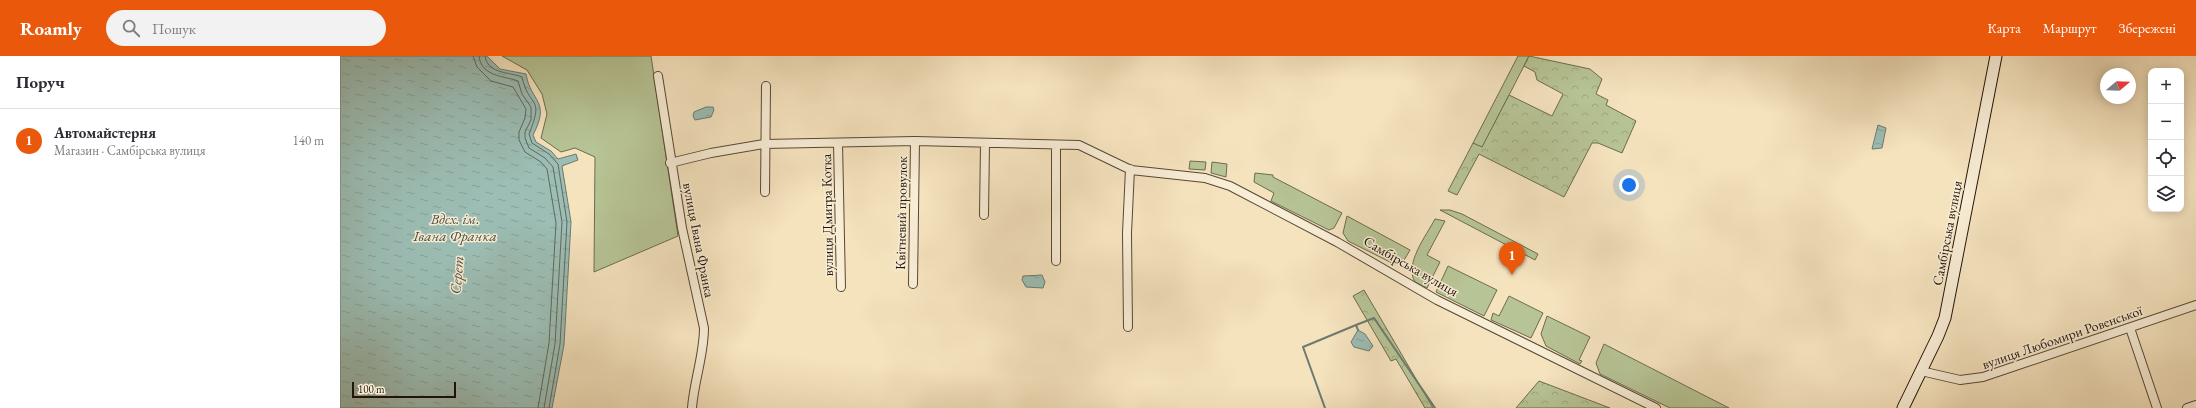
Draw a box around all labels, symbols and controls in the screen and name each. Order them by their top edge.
search box [106,10,386,46]
text: Roamly [20,16,82,41]
icon: search [120,17,142,39]
text: Пошук [152,19,196,38]
text: Карта [1987,19,2021,37]
text: Маршрут [2043,19,2097,37]
text: Збережені [2119,19,2176,37]
north arrow [2100,68,2136,104]
map controls [2148,68,2184,212]
button: + [2148,68,2184,104]
text: Поруч [16,71,65,93]
button: − [2148,104,2184,140]
text: Автомайстерня [54,123,156,142]
text: 1 [26,132,32,149]
text: 140 m [293,132,324,149]
button: locate [2148,140,2184,176]
text: Магазин · Самбірська вулиця [54,142,206,159]
street label: вулиця Дмитра Котка [817,153,837,277]
street label: Квітневий провулок [891,156,911,270]
your location [1619,175,1639,195]
button: layers [2148,176,2184,212]
street label: Самбірська вулиця [1928,179,1966,287]
street label: вулиця Івана Франка [679,181,719,299]
water label: Вдсх. ім. Івана Франка [412,209,497,245]
street label: Самбірська вулиця [1360,232,1462,300]
pin: 1 [1499,242,1525,275]
water label: Серет [445,255,468,295]
street label: вулиця Любомири Ровенської [1979,301,2145,373]
scale bar [352,380,456,399]
text: 100 m [358,382,385,396]

